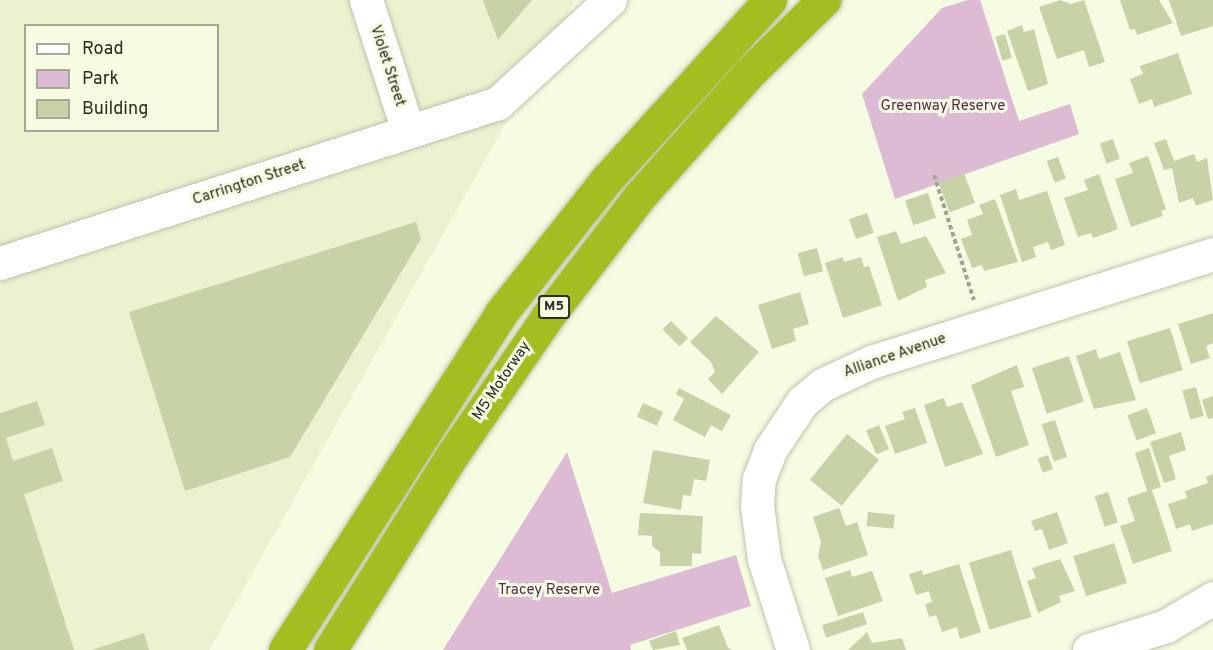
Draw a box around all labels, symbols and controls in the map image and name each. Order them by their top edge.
street label: Violet Street [365,23,409,109]
legend [24,24,219,132]
text: Road [82,38,124,61]
text: Park [82,68,119,91]
text: Building [82,98,148,121]
park label: Greenway Reserve [881,98,1005,116]
street label: Carrington Street [190,156,308,210]
road number: M5 [538,296,570,318]
street label: Alliance Avenue [841,330,949,382]
street label: M5 Motorway [469,338,535,424]
park label: Tracey Reserve [498,582,600,600]

